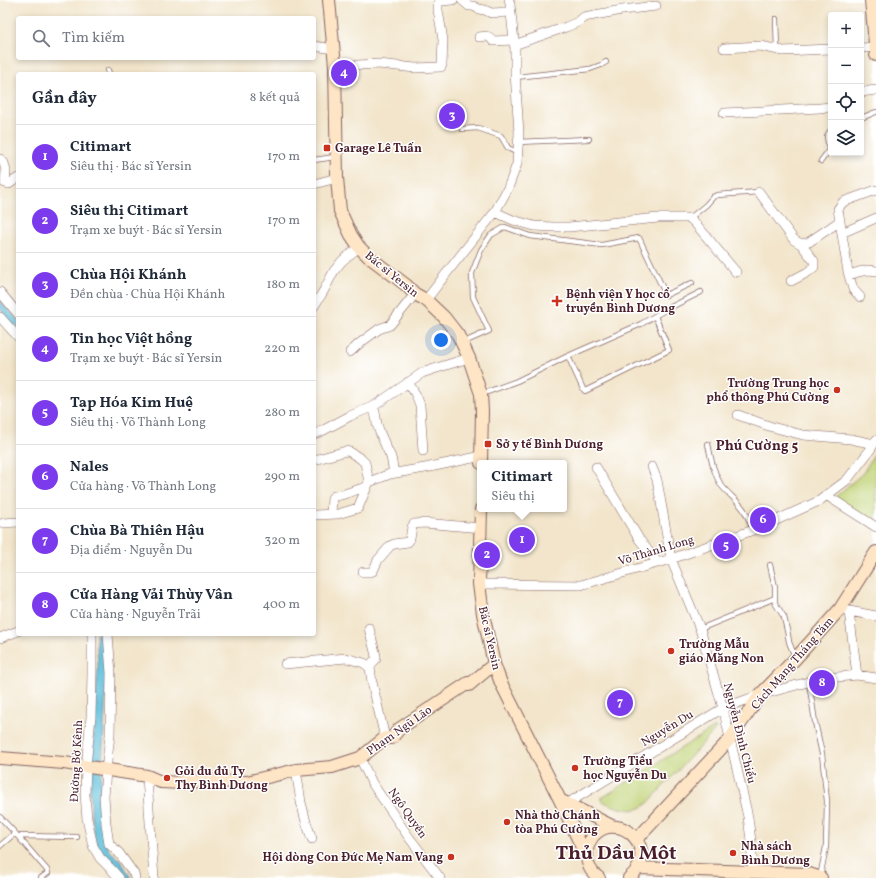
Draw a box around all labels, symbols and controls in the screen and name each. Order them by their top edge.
map controls [828,12,864,156]
button: + [828,12,864,48]
search box [16,16,316,60]
icon: search [30,27,52,49]
text: Tìm kiếm [62,28,125,49]
button: − [828,48,864,84]
pin: 4 [331,58,357,88]
button: locate [828,84,864,120]
text: Gần đây [32,87,97,110]
text: 8 kết quả [250,89,300,107]
pin: 3 [439,101,465,131]
button: layers [828,120,864,156]
text: Citimart [70,137,131,158]
place label: Garage Lê Tuấn [335,141,422,157]
marker: Garage Lê Tuấn [322,143,332,153]
text: 1 [42,148,48,166]
text: 170 m [267,148,300,166]
text: Siêu thị · Bác sĩ Yersin [70,158,192,176]
text: Siêu thị Citimart [70,201,188,222]
text: 2 [42,212,48,230]
text: 170 m [267,212,300,230]
text: Trạm xe buýt · Bác sĩ Yersin [70,222,222,240]
street label: Bác sĩ Yersin [361,248,422,301]
text: Chùa Hội Khánh [70,265,187,286]
text: 3 [42,276,48,294]
text: 180 m [266,276,300,294]
text: Đền chùa · Chùa Hội Khánh [70,286,225,304]
place label: Bệnh viện Y học cổ truyền Bình Dương [566,287,676,317]
marker: Bệnh viện Y học cổ truyền Bình Dương [551,295,563,307]
text: Tin học Việt hồng [70,329,192,350]
your location [431,330,451,350]
text: 4 [41,340,49,358]
text: 220 m [264,340,300,358]
text: Trạm xe buýt · Bác sĩ Yersin [70,350,222,368]
place label: Trường Trung học phổ thông Phú Cường [706,376,829,406]
marker: Trường Trung học phổ thông Phú Cường [832,385,842,395]
text: Tạp Hóa Kim Huệ [70,393,193,414]
text: 5 [42,404,48,422]
text: 280 m [264,404,300,422]
text: Siêu thị · Võ Thành Long [70,414,206,432]
place label: Sở y tế Bình Dương [496,437,603,453]
district label: Phú Cường 5 [716,437,798,456]
marker: Sở y tế Bình Dương [483,439,493,449]
text: Nales [70,457,109,478]
popup [477,460,567,512]
text: Citimart [491,467,553,488]
text: 6 [41,468,49,486]
text: 290 m [264,468,300,486]
text: Cửa hàng · Võ Thành Long [70,478,216,496]
text: Siêu thị [491,488,535,506]
pin: 6 [750,505,776,535]
text: Chùa Bà Thiên Hậu [70,521,204,542]
pin: 1 [509,525,535,555]
pin: 5 [713,531,739,561]
text: 7 [42,532,48,550]
text: 320 m [265,532,300,550]
street label: Võ Thành Long [616,532,696,570]
pin: 2 [474,540,500,570]
text: Địa điểm · Nguyễn Du [70,542,193,560]
text: Cửa Hàng Vải Thùy Vân [70,585,233,606]
text: 8 [41,596,49,614]
text: 400 m [263,596,300,614]
street label: Bác sĩ Yersin [474,605,504,672]
text: Cửa hàng · Nguyễn Trãi [70,606,201,624]
street label: Cách Mạng Tháng Tám [748,613,838,714]
place label: Trường Mẫu giáo Măng Non [679,637,764,667]
marker: Trường Mẫu giáo Măng Non [666,646,676,656]
pin: 8 [809,668,835,698]
street label: Nguyễn Đình Chiểu [719,681,759,785]
pin: 7 [607,688,633,718]
street label: Phạm Ngũ Lão [364,702,435,759]
street label: Nguyễn Du [638,707,697,751]
street label: Đường Bờ Kênh [67,719,87,803]
place label: Trường Tiểu học Nguyễn Du [583,754,668,784]
marker: Trường Tiểu học Nguyễn Du [570,763,580,773]
place label: Gỏi đu đủ Ty Thy Bình Dương [175,764,268,794]
marker: Gỏi đu đủ Ty Thy Bình Dương [162,773,172,783]
street label: Ngô Quyền [384,785,430,842]
place label: Nhà thờ Chánh tòa Phú Cường [515,808,600,838]
marker: Nhà thờ Chánh tòa Phú Cường [502,817,512,827]
place label: Nhà sách Bình Dương [741,839,810,869]
district label: Thủ Dầu Một [555,840,677,868]
marker: Nhà sách Bình Dương [728,848,738,858]
place label: Hội dòng Con Đức Mẹ Nam Vang [263,850,443,866]
marker: Hội dòng Con Đức Mẹ Nam Vang [446,852,456,862]

